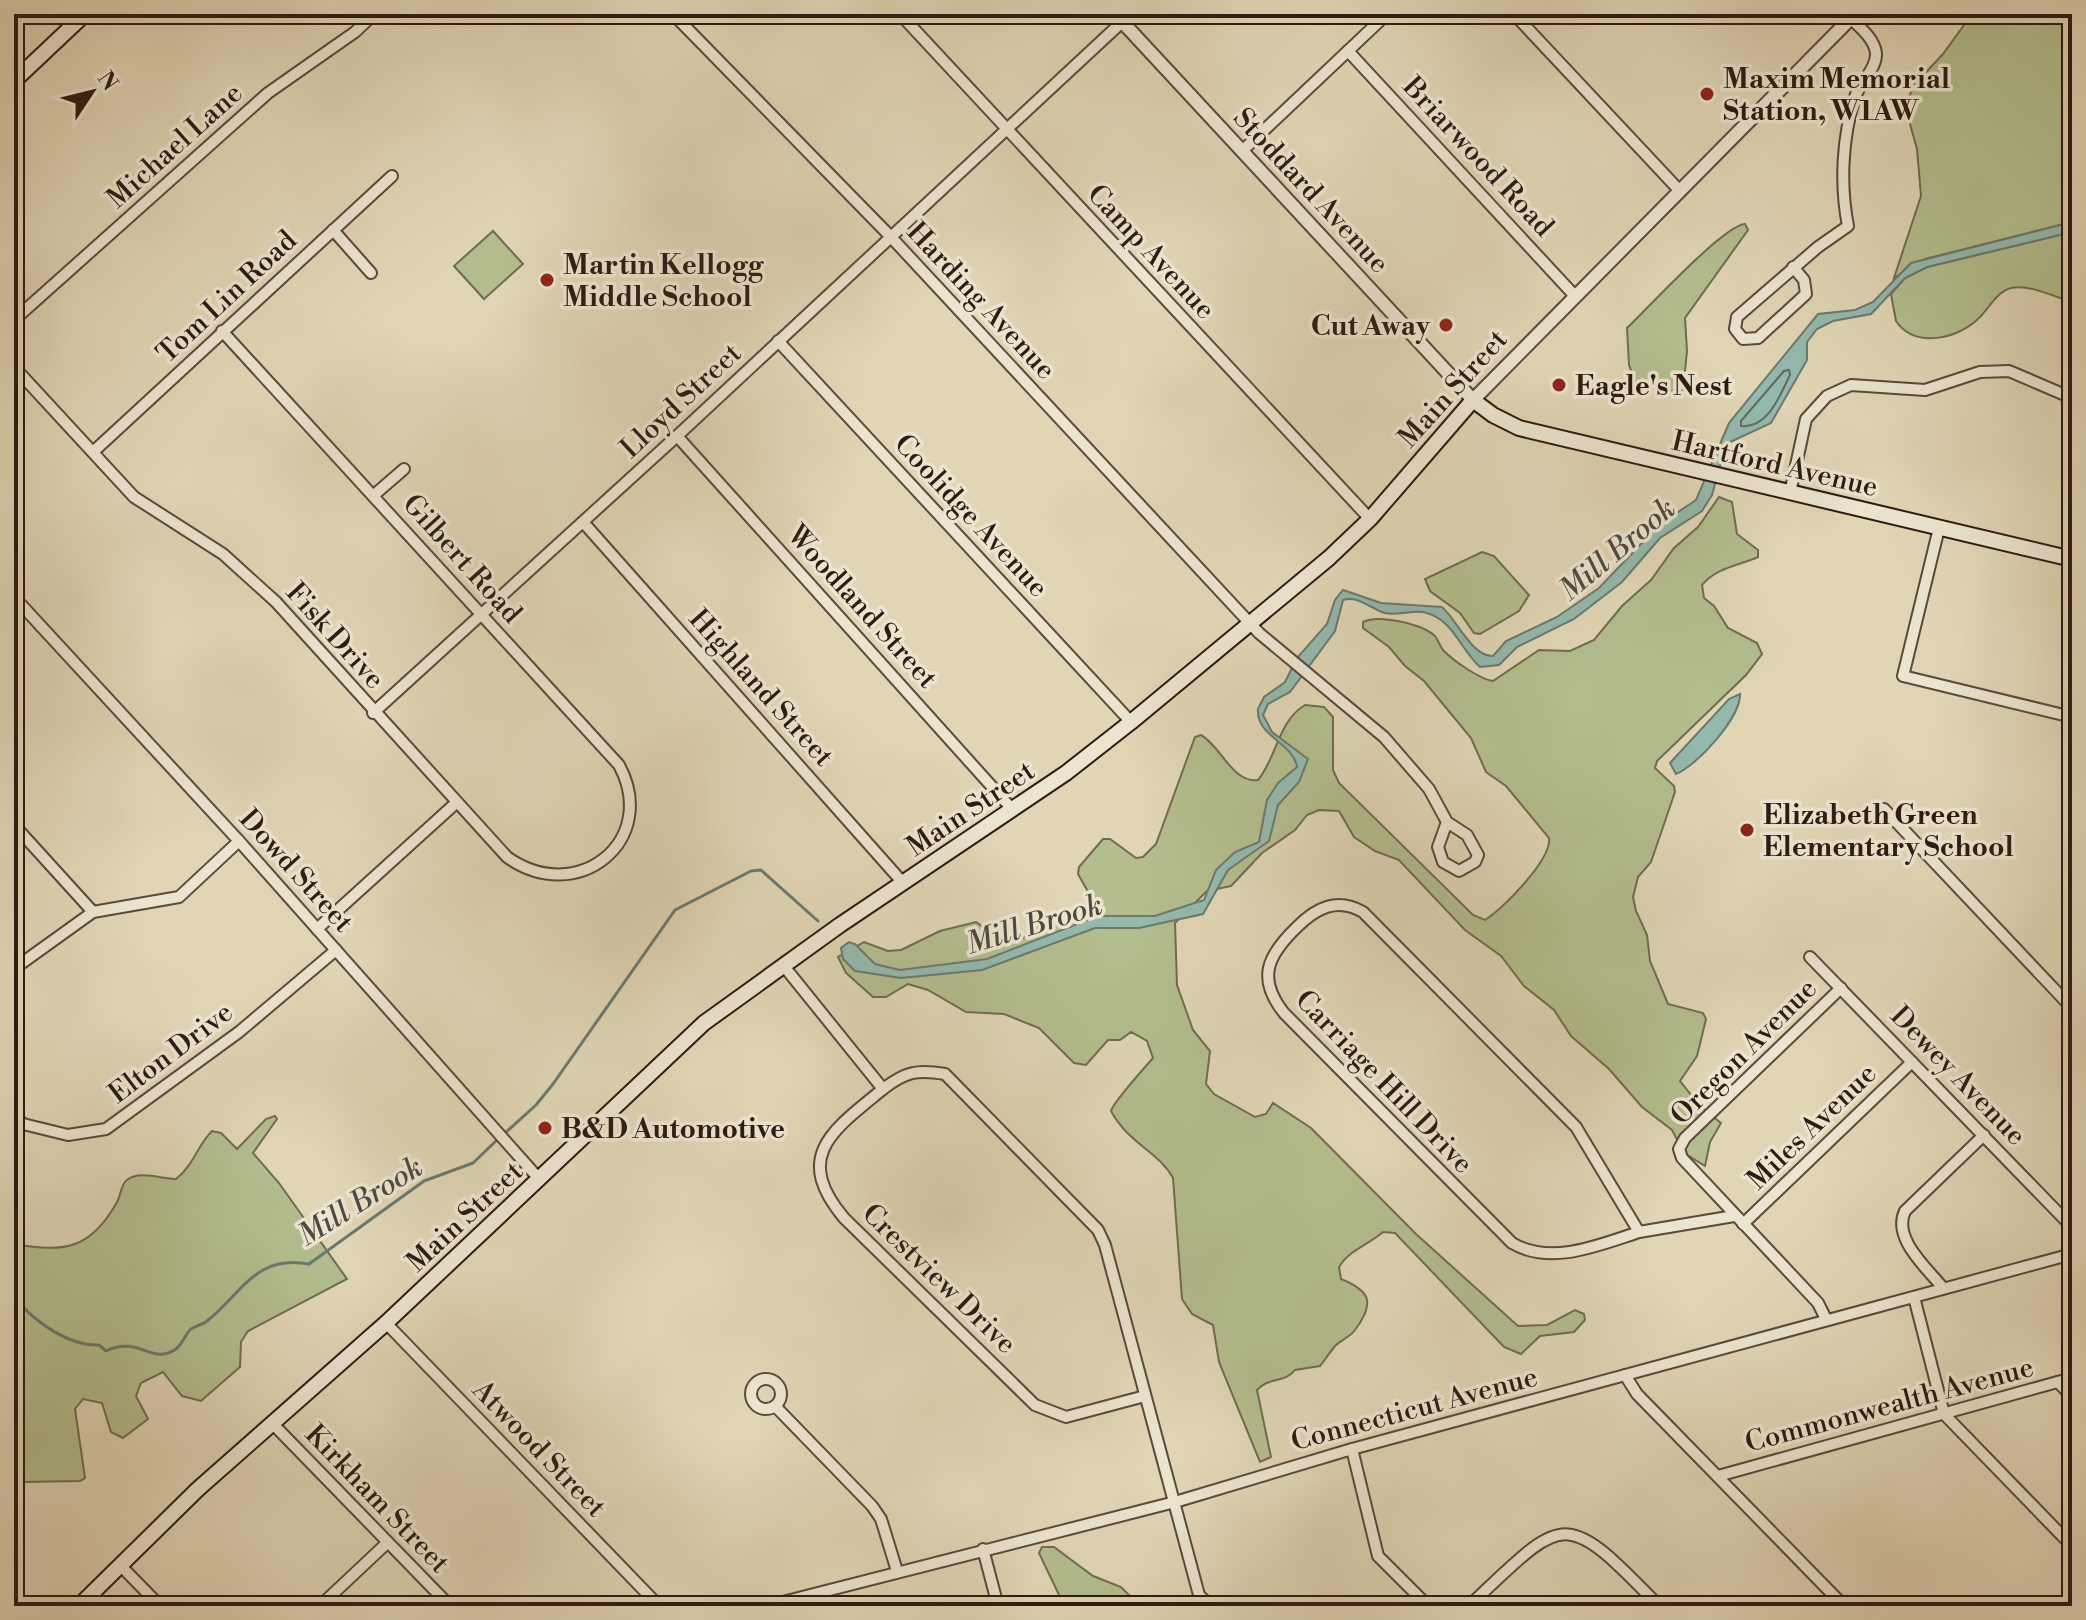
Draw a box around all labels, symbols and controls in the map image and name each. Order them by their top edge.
north arrow [52,52,132,132]
place label: Maxim Memorial Station, W1AW [1723,62,1950,129]
text: N [91,67,124,97]
street label: Briarwood Road [1394,69,1561,244]
street label: Michael Lane [100,76,250,216]
marker: Maxim Memorial Station, W1AW [1698,85,1716,103]
street label: Stoddard Avenue [1225,101,1396,281]
street label: Camp Avenue [1079,177,1222,327]
street label: Harding Avenue [899,215,1063,387]
street label: Tom Lin Road [150,223,304,371]
place label: Martin Kellogg Middle School [563,248,764,315]
marker: Martin Kellogg Middle School [538,271,556,289]
place label: Cut Away [1311,309,1431,344]
marker: Cut Away [1437,316,1455,334]
street label: Main Street [1391,323,1515,455]
street label: Lloyd Street [613,336,749,466]
place label: Eagle's Nest [1575,369,1733,404]
marker: Eagle's Nest [1550,376,1568,394]
street label: Hartford Avenue [1668,424,1881,505]
street label: Coolidge Avenue [886,427,1055,605]
street label: Gilbert Road [395,487,529,631]
water label: Mill Brook [1552,490,1684,610]
street label: Woodland Street [779,517,944,696]
street label: Fisk Drive [278,576,392,696]
street label: Highland Street [681,602,841,774]
street label: Main Street [900,754,1041,865]
place label: Elizabeth Green Elementary School [1763,798,2014,865]
street label: Dowd Street [231,802,360,940]
marker: Elizabeth Green Elementary School [1738,821,1756,839]
water label: Mill Brook [961,886,1107,964]
street label: Oregon Avenue [1663,971,1825,1133]
street label: Carriage Hill Drive [1287,983,1480,1181]
street label: Elton Drive [102,995,240,1111]
street label: Dewey Avenue [1883,999,2033,1153]
street label: Miles Avenue [1740,1057,1884,1198]
place label: B&D Automotive [561,1112,785,1147]
marker: B&D Automotive [536,1119,554,1137]
water label: Mill Brook [291,1148,430,1255]
street label: Main Street [399,1154,531,1280]
street label: Crestview Drive [854,1197,1023,1362]
street label: Commonwealth Avenue [1741,1350,2037,1461]
street label: Connecticut Avenue [1287,1360,1542,1459]
street label: Atwood Street [464,1372,613,1525]
street label: Kirkham Street [297,1417,457,1581]

